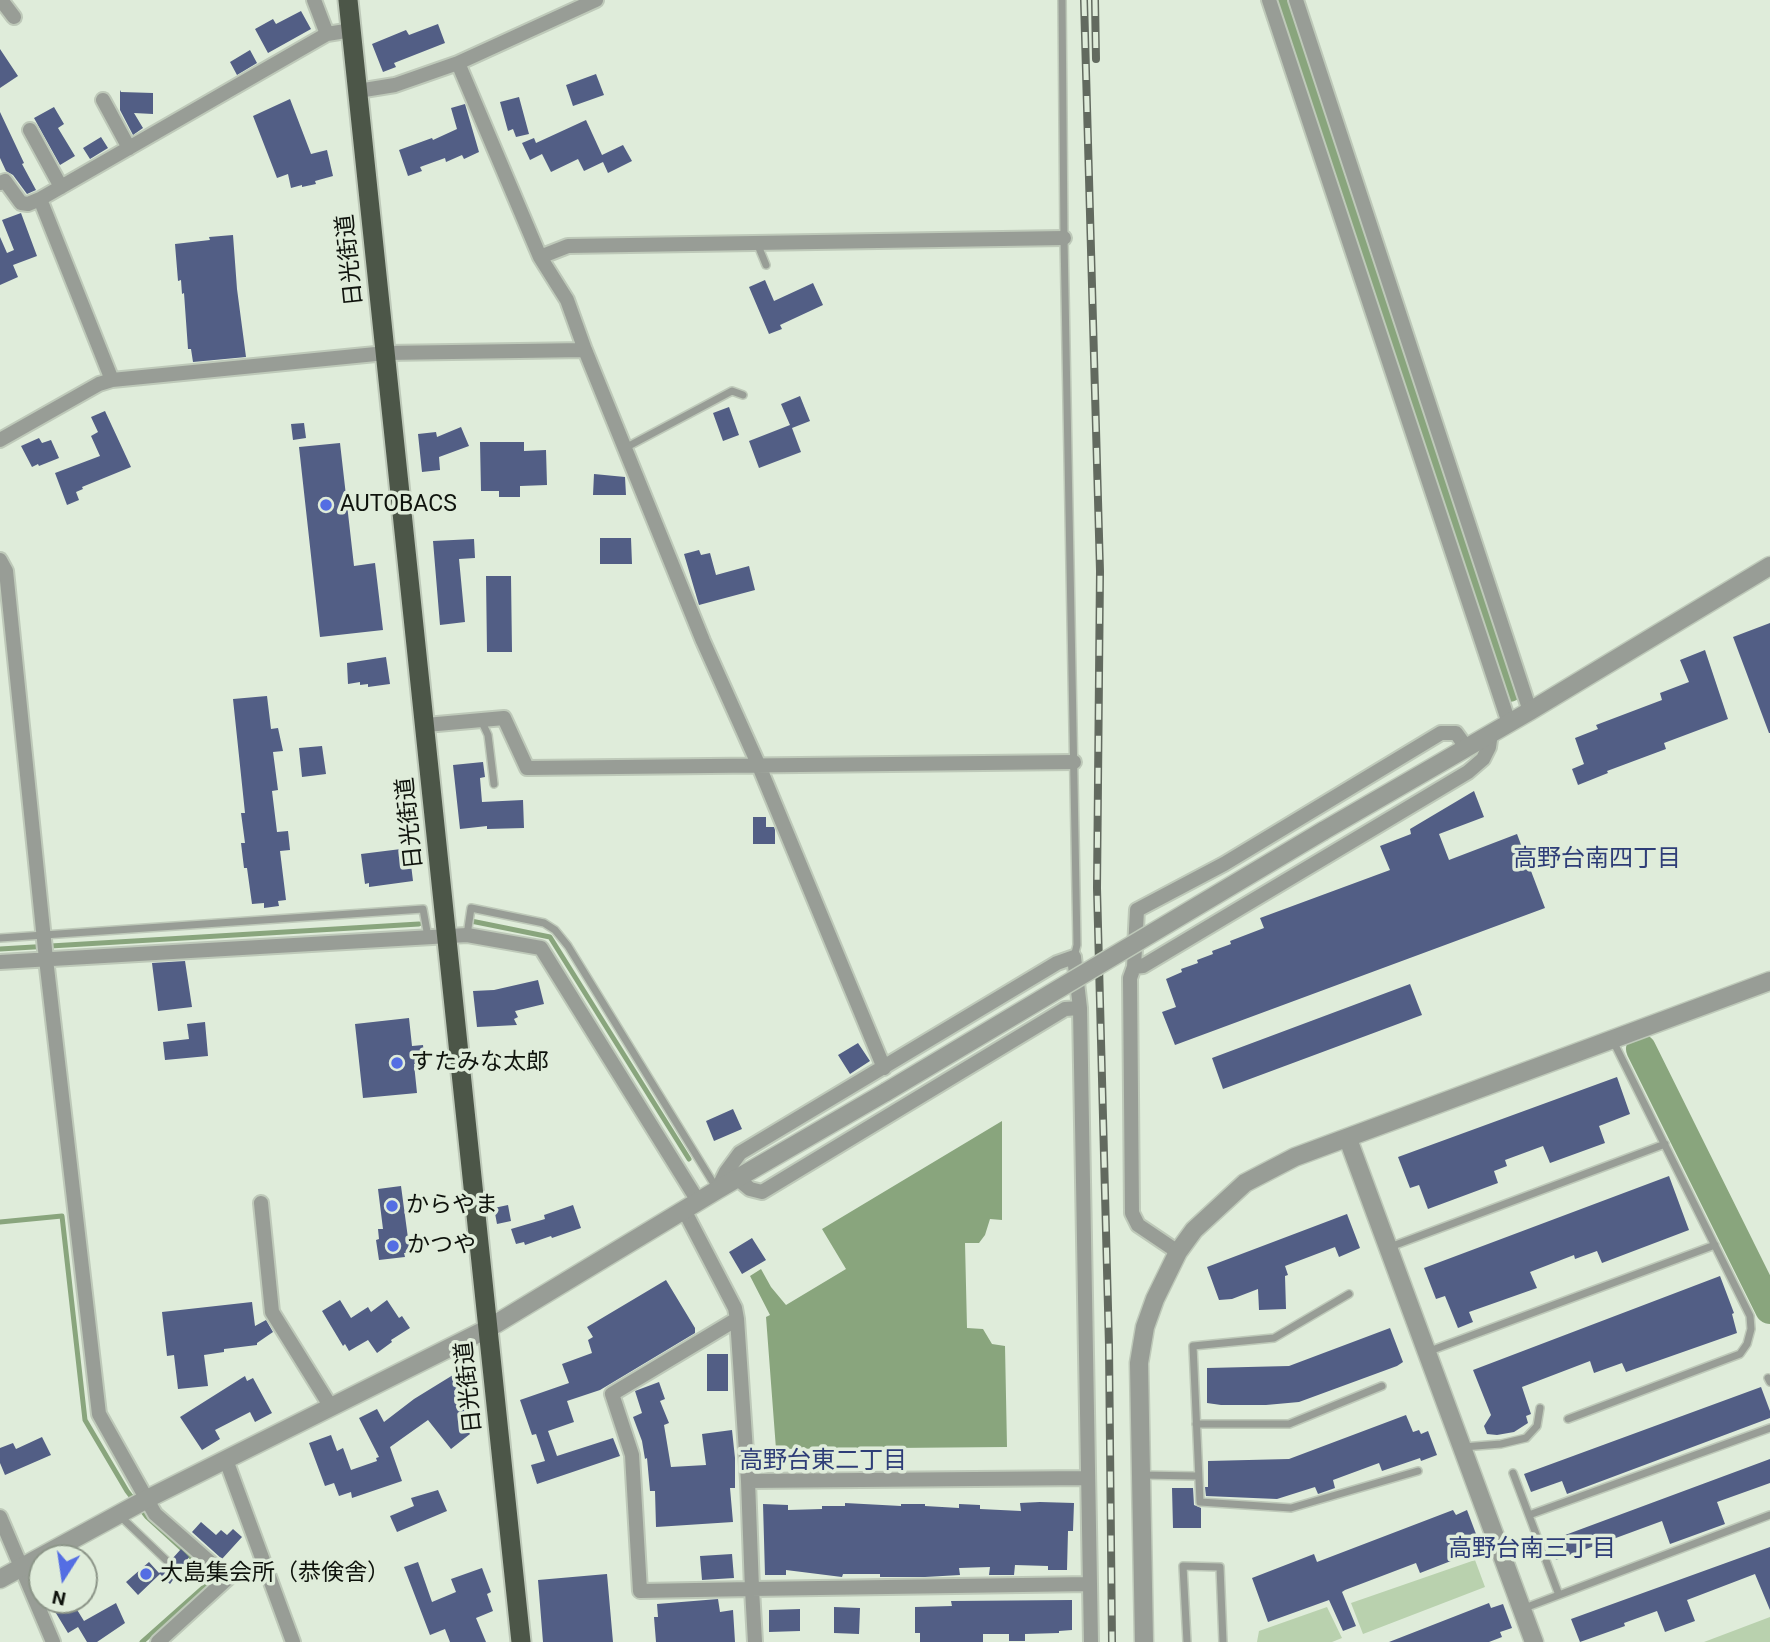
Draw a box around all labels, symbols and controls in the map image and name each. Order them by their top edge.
street label: 日光街道 [332,213,370,307]
place label: AUTOBACS [340,491,457,519]
marker: AUTOBACS [318,497,334,513]
street label: 日光街道 [392,776,430,870]
district label: 高野台南四丁目 [1513,846,1681,874]
place label: すたみな太郎 [411,1049,549,1077]
marker: すたみな太郎 [389,1055,405,1071]
place label: からやま [406,1192,498,1220]
marker: からやま [384,1198,400,1214]
place label: かつや [407,1232,476,1260]
marker: かつや [385,1238,401,1254]
street label: 日光街道 [451,1340,489,1434]
district label: 高野台東二丁目 [739,1448,907,1476]
district label: 高野台南三丁目 [1448,1536,1616,1564]
north arrow [28,1544,98,1614]
place label: 大島集会所（恭倹舎） [160,1560,390,1588]
marker: 大島集会所（恭倹舎） [138,1566,154,1582]
text: N [50,1585,68,1611]

